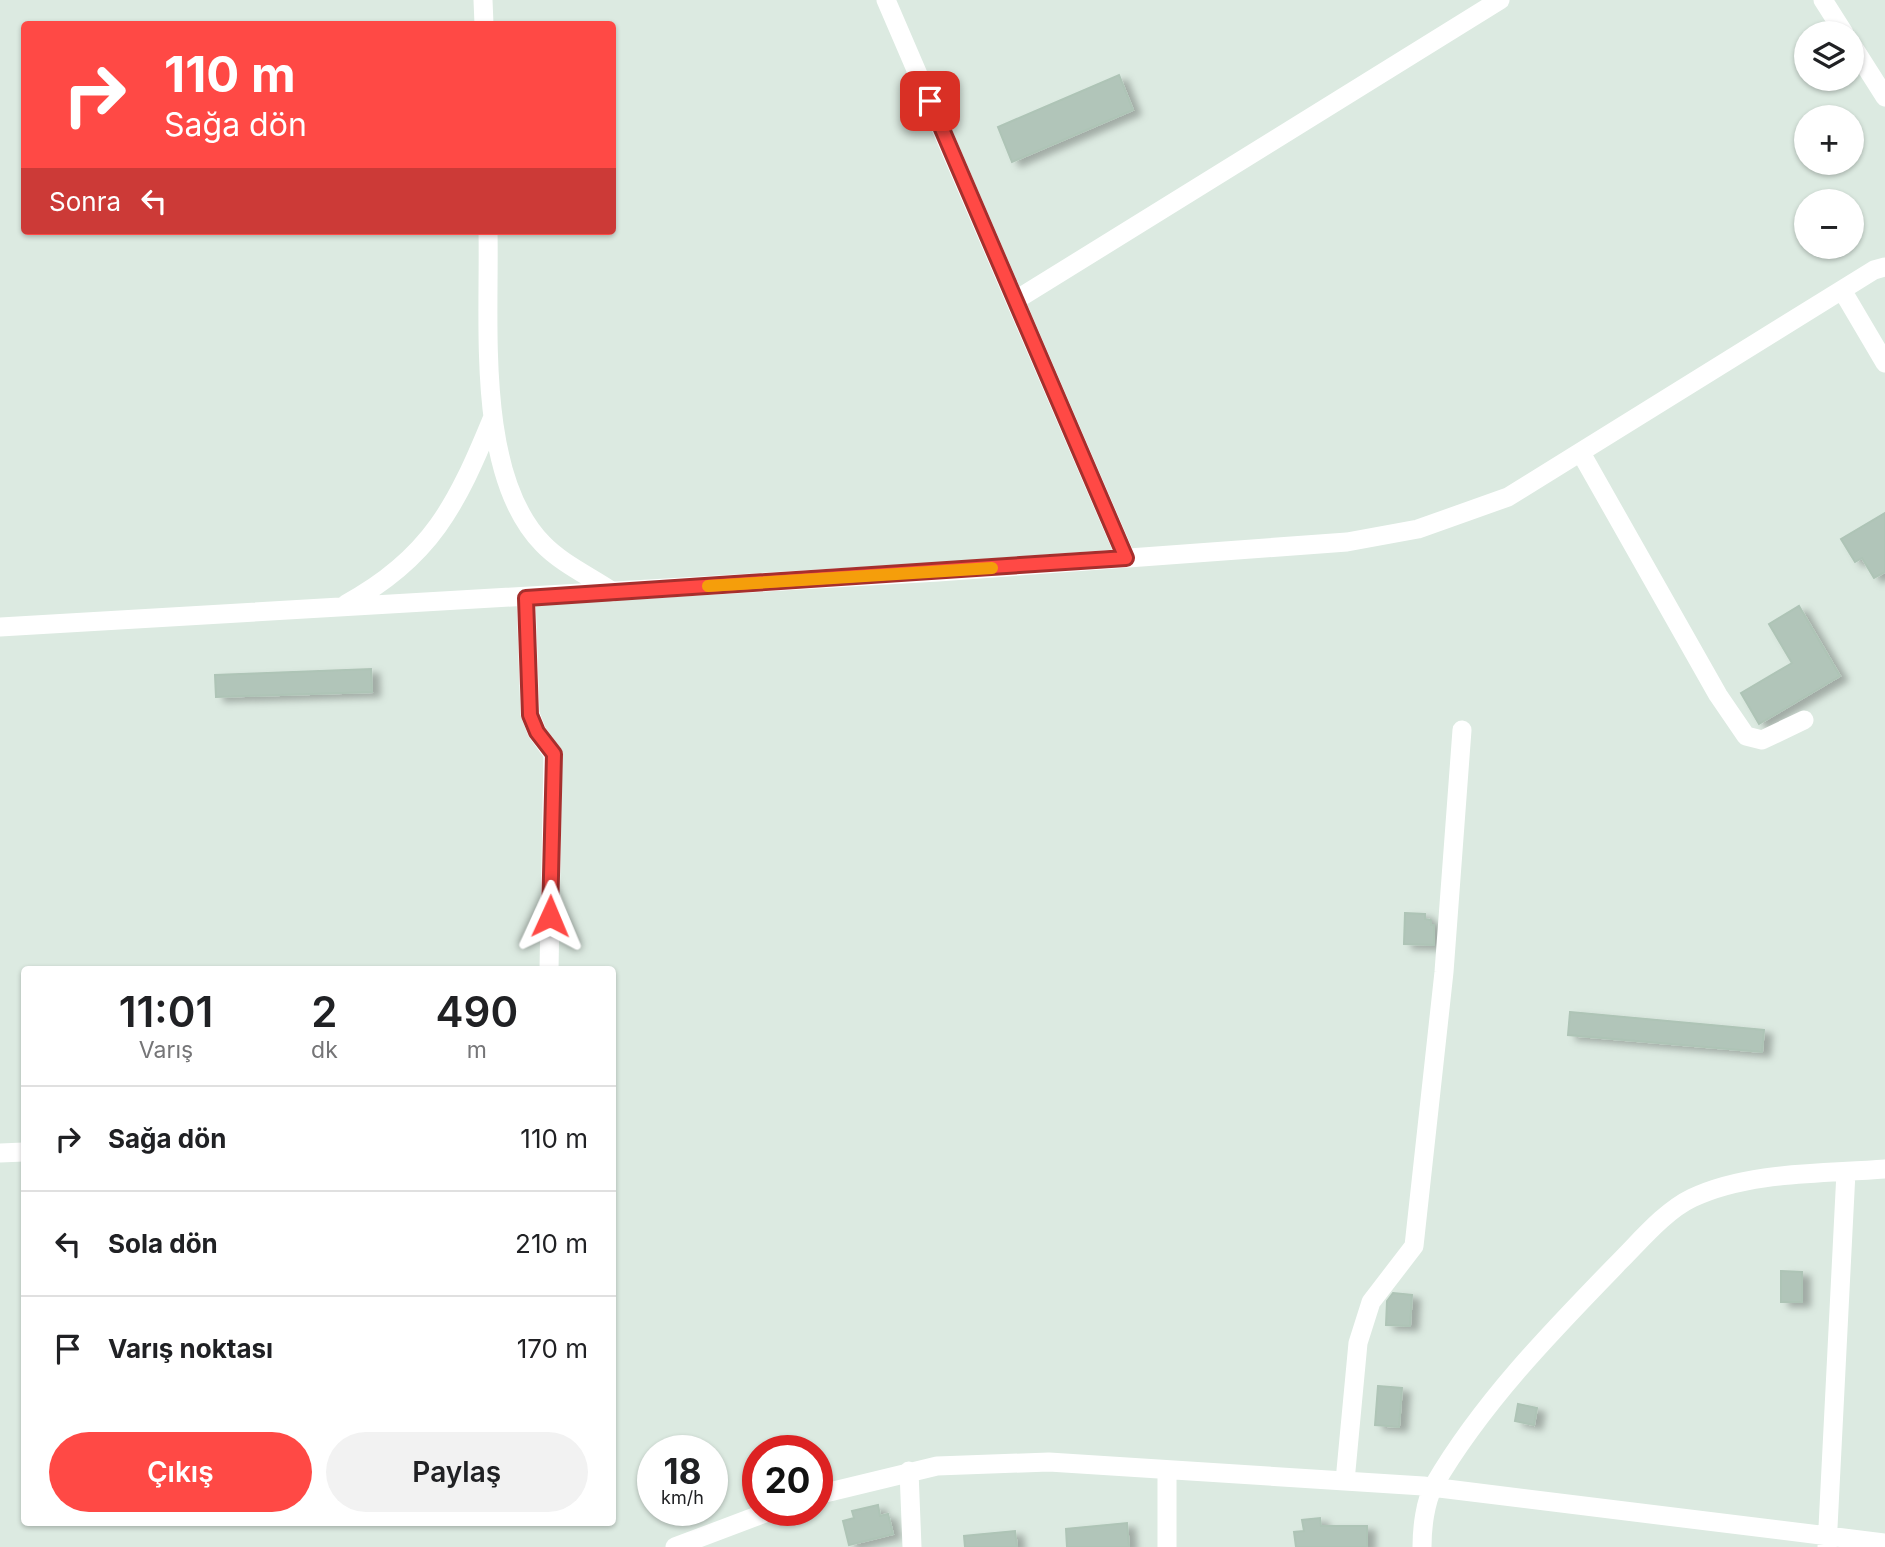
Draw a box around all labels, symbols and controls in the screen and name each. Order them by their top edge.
map controls [1794,21,1864,259]
button: layers [1794,21,1864,91]
text: 110 m [164,45,296,104]
icon: right [49,49,140,140]
pin [900,71,960,131]
icon: arrive [911,82,949,120]
text: Sağa dön [164,105,307,144]
button: + [1794,105,1864,175]
icon: left [135,182,173,220]
text: Sonra [49,186,121,217]
button: − [1794,189,1864,259]
position arrow [513,879,587,953]
text: 11:01 [119,986,213,1037]
text: 2 [311,986,337,1037]
text: 490 [436,986,518,1037]
text: Varış [139,1036,193,1064]
text: dk [311,1036,338,1064]
text: m [467,1036,487,1064]
icon: right [49,1120,87,1158]
text: Sağa dön [108,1123,226,1154]
text: 110 m [520,1123,588,1154]
icon: left [49,1225,87,1263]
text: Sola dön [108,1228,218,1259]
text: 210 m [515,1228,588,1259]
icon: arrive [49,1330,87,1368]
text: Varış noktası [108,1333,273,1364]
text: 170 m [517,1333,588,1364]
button: Çıkış [49,1432,312,1512]
button: Paylaş [326,1432,588,1512]
speed limit sign: 20 [742,1435,833,1526]
text: 18 [664,1450,701,1492]
text: km/h [661,1487,704,1508]

